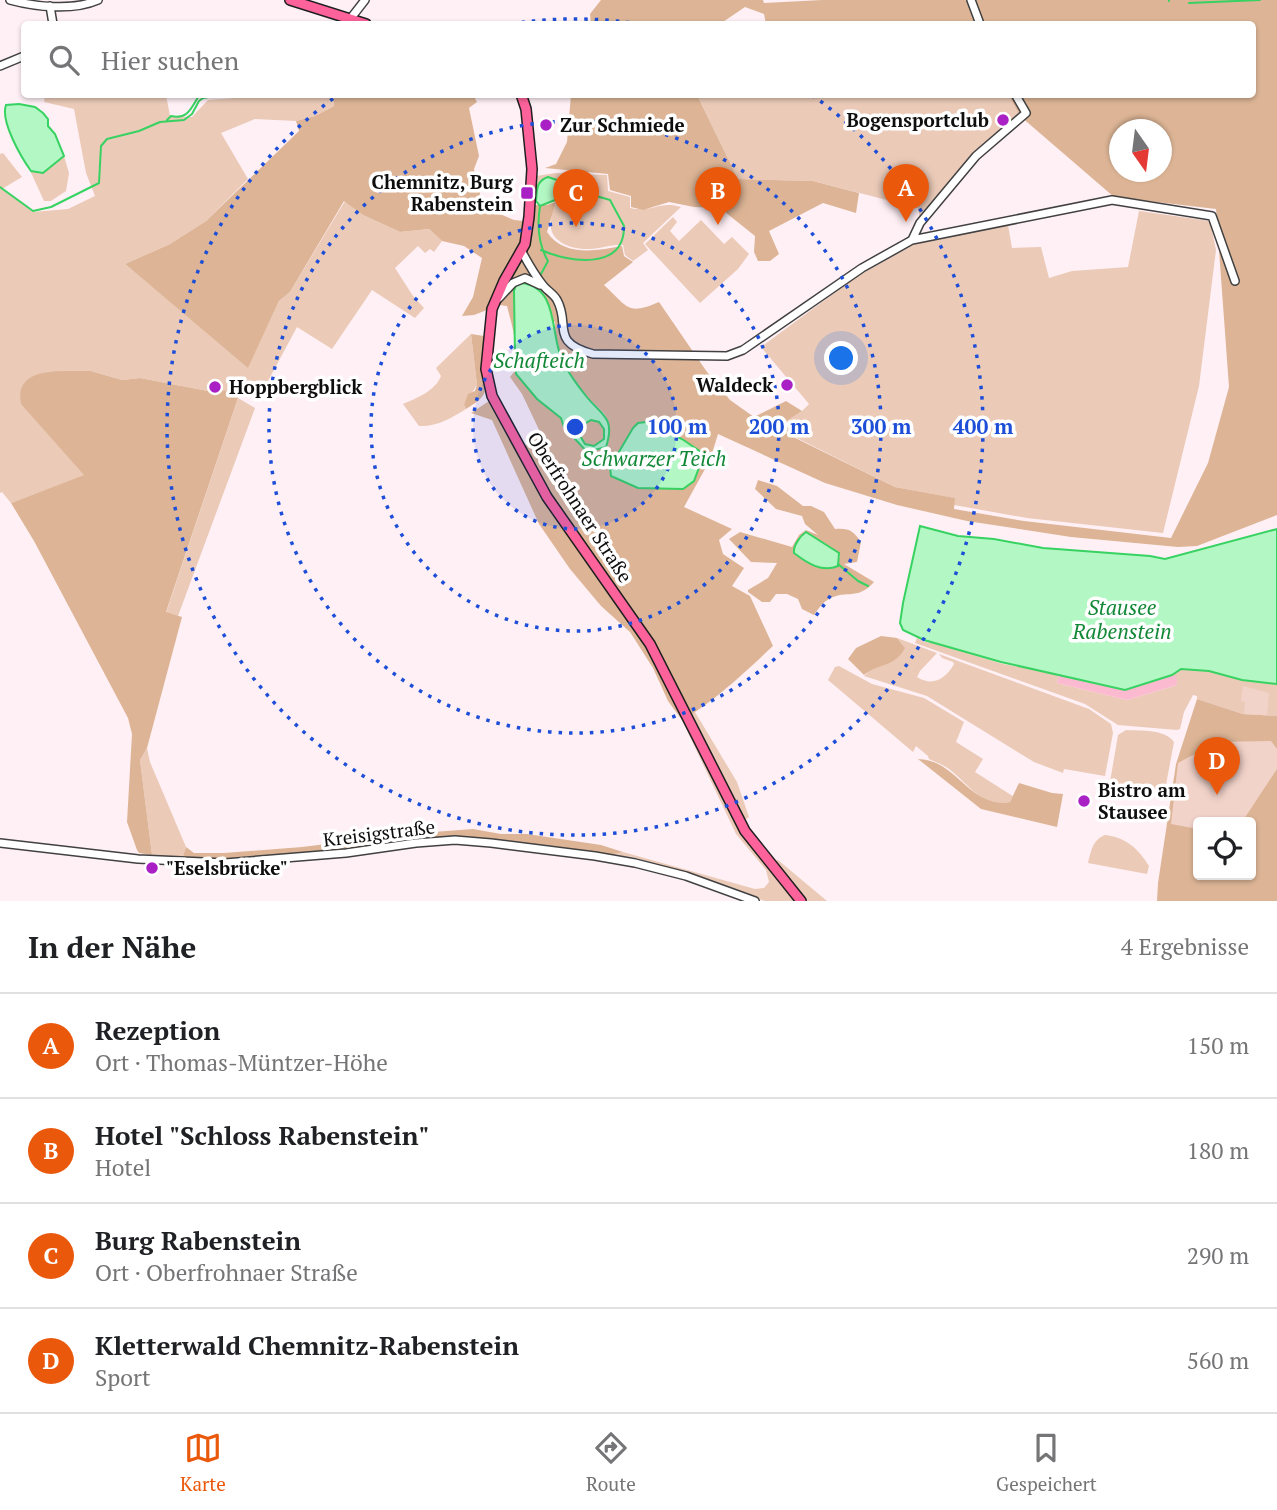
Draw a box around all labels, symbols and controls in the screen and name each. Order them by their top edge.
search box [21,21,1256,98]
icon: search [45,41,83,79]
text: Hier suchen [101,43,239,77]
place label: Bogensportclub [847,107,989,132]
place label: Zur Schmiede [560,112,685,137]
marker: Bogensportclub [995,112,1011,128]
marker: Zur Schmiede [538,117,554,133]
north arrow [1109,119,1172,182]
pin: A [883,164,929,222]
pin: B [695,167,741,225]
place label: Chemnitz, Burg Rabenstein [372,169,514,216]
pin: C [553,169,599,227]
marker: Chemnitz, Burg Rabenstein [519,185,535,201]
your location [824,341,858,375]
water label: Schafteich [493,346,585,374]
place label: Waldeck [696,372,774,397]
place label: Hoppbergblick [229,374,363,399]
marker: Waldeck [779,377,795,393]
marker: Hoppbergblick [207,379,223,395]
text: 100 m [647,412,708,440]
text: 200 m [749,412,810,440]
text: 300 m [851,412,912,440]
text: 400 m [953,412,1014,440]
centre of rings [563,415,587,439]
street label: Oberfrohnaer Straße [522,427,639,587]
water label: Schwarzer Teich [582,444,726,472]
water label: Stausee Rabenstein [1071,593,1172,645]
pin: D [1194,737,1240,795]
place label: Bistro am Stausee [1098,777,1186,824]
marker: Bistro am Stausee [1076,793,1092,809]
street label: Kreisigstraße [322,813,436,852]
map controls [1193,817,1256,880]
button: locate [1193,817,1256,880]
place label: "Eselsbrücke" [166,855,288,880]
marker: "Eselsbrücke" [144,860,160,876]
text: In der Nähe [28,927,196,967]
text: 4 Ergebnisse [1121,931,1249,962]
text: Rezeption [95,1013,220,1047]
text: A [43,1030,59,1061]
text: 150 m [1187,1030,1249,1061]
text: Ort · Thomas-Müntzer-Höhe [95,1047,388,1078]
text: Hotel "Schloss Rabenstein" [95,1118,429,1152]
text: B [44,1135,58,1166]
text: 180 m [1187,1135,1249,1166]
text: Hotel [95,1152,151,1183]
text: Burg Rabenstein [95,1223,301,1257]
text: C [44,1240,59,1271]
text: 290 m [1187,1240,1249,1271]
text: Ort · Oberfrohnaer Straße [95,1257,358,1288]
text: Kletterwald Chemnitz-Rabenstein [95,1328,519,1362]
text: D [43,1345,59,1376]
text: 560 m [1187,1345,1249,1376]
text: Sport [95,1362,150,1393]
tab: Karte [180,1429,226,1496]
tab: Route [586,1429,636,1496]
tab: Gespeichert [996,1429,1097,1496]

